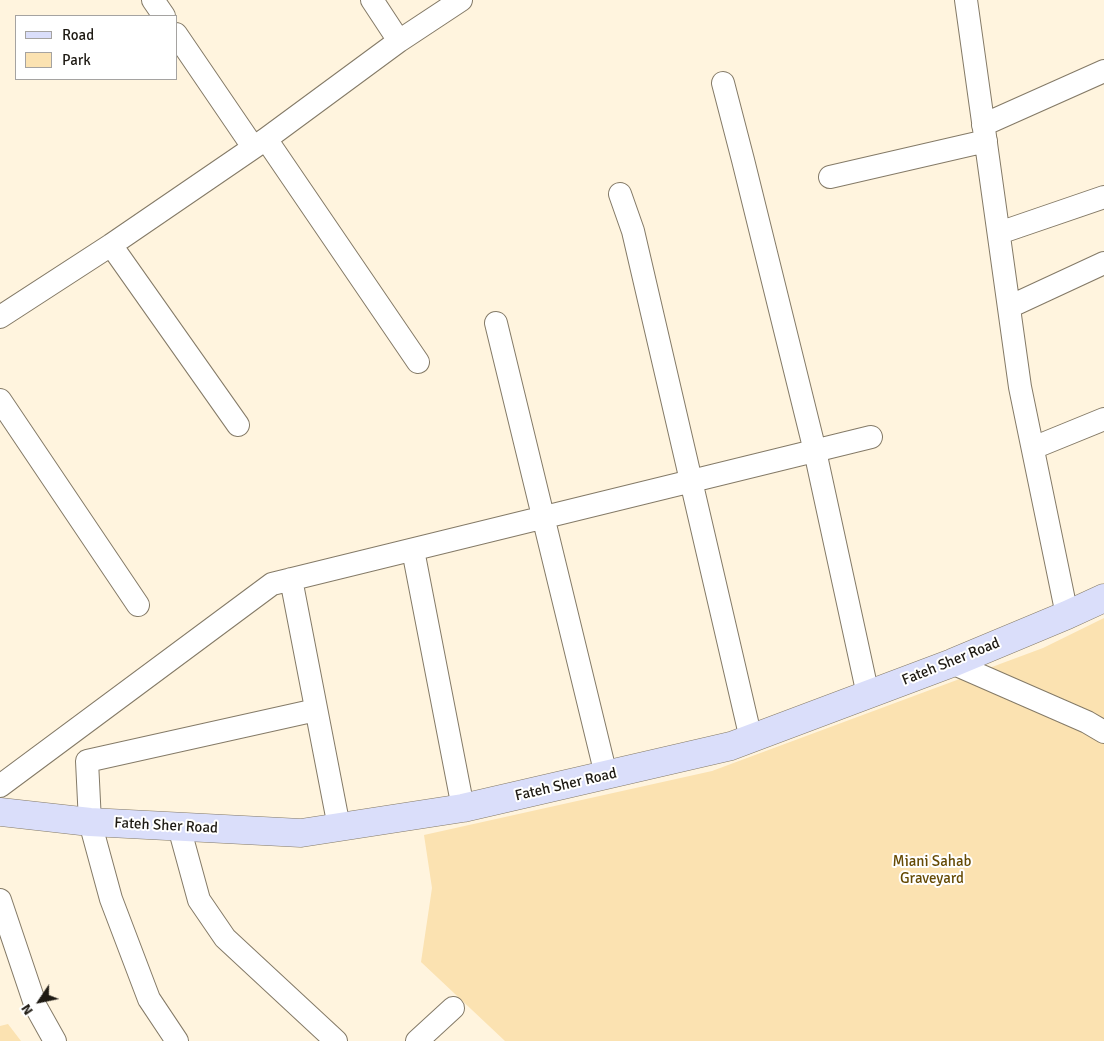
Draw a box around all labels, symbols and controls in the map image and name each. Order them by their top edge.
legend [15,15,178,80]
text: Road [62,26,94,44]
text: Park [62,51,91,69]
street label: Fateh Sher Road [900,634,1002,690]
street label: Fateh Sher Road [513,765,619,805]
street label: Fateh Sher Road [114,814,218,838]
park label: Miani Sahab Graveyard [893,853,971,888]
north arrow [15,976,65,1026]
text: N [17,1001,37,1018]

